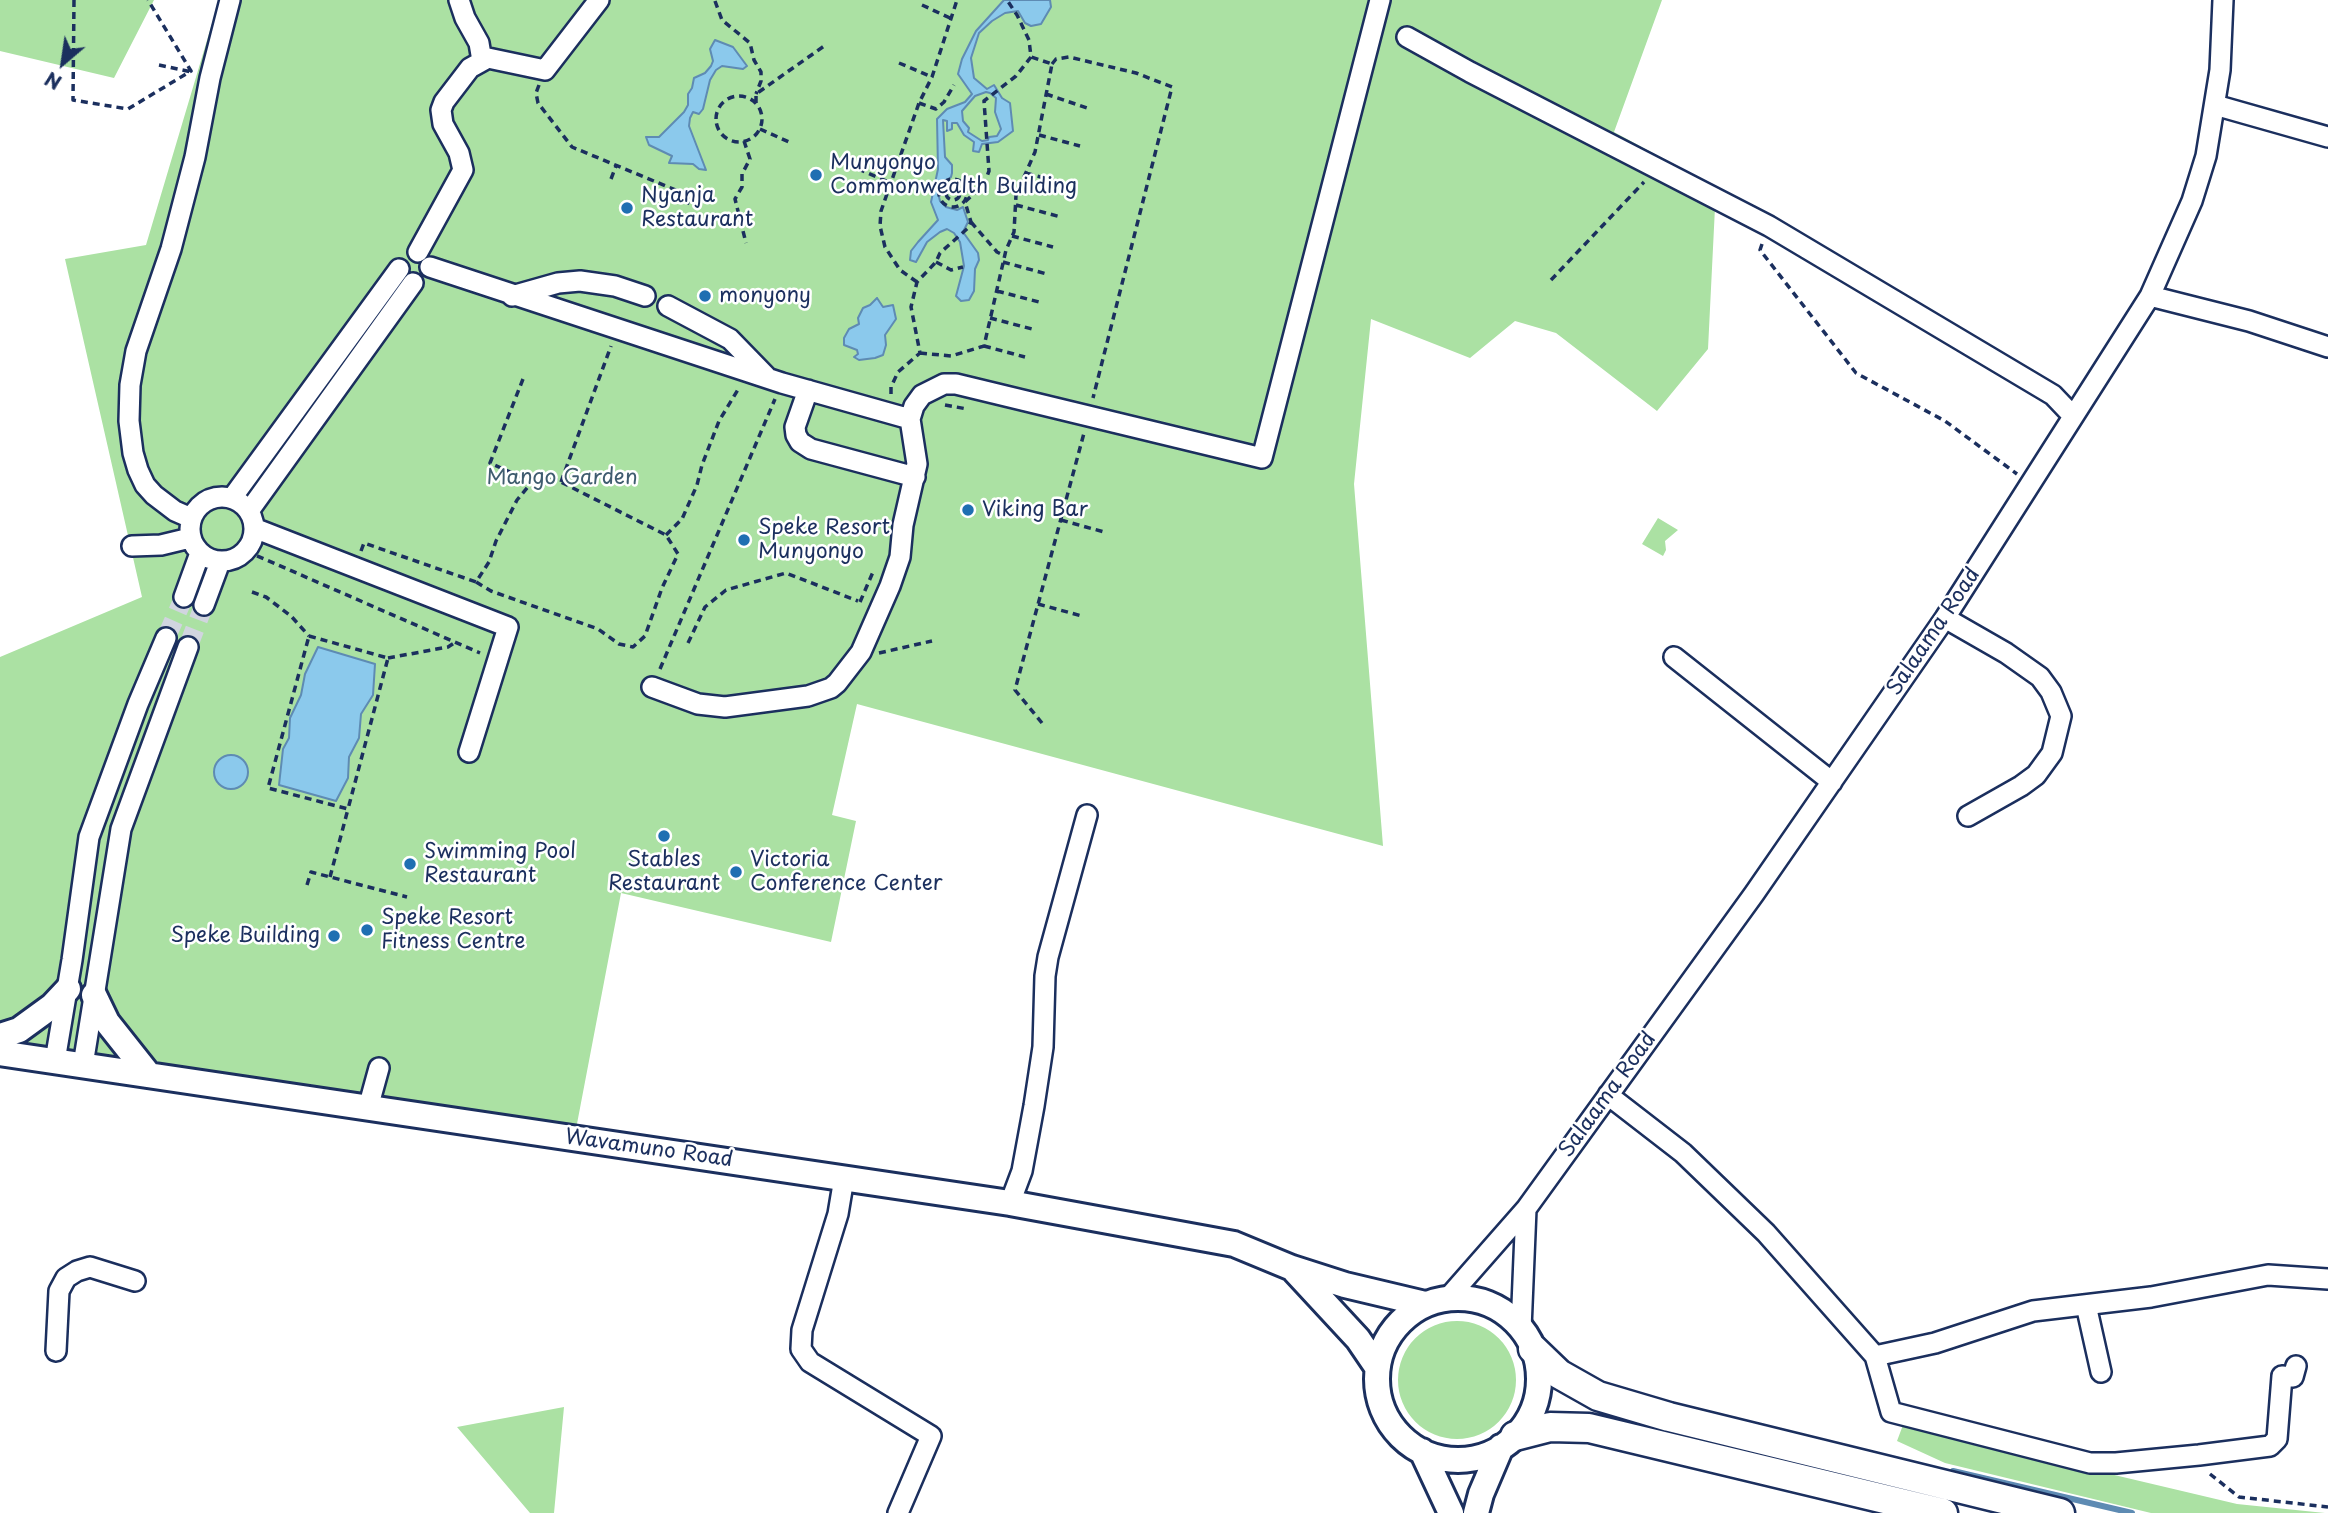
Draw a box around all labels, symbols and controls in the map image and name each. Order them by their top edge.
north arrow [28,28,98,98]
text: N [39,65,66,97]
place label: Munyonyo Commonwealth Building [830,150,1077,200]
marker: Munyonyo Commonwealth Building [808,167,824,183]
place label: Nyanja Restaurant [641,183,753,233]
marker: Nyanja Restaurant [619,200,635,216]
place label: monyony [719,283,811,309]
marker: monyony [697,288,713,304]
park label: Mango Garden [486,465,638,491]
place label: Viking Bar [982,497,1088,523]
marker: Viking Bar [960,502,976,518]
place label: Speke Resort Munyonyo [758,515,890,565]
marker: Speke Resort Munyonyo [736,532,752,548]
street label: Salaama Road [1882,563,1986,701]
marker: Stables Restaurant [656,828,672,844]
place label: Swimming Pool Restaurant [424,839,576,889]
place label: Stables Restaurant [608,847,720,897]
place label: Victoria Conference Center [750,847,943,897]
marker: Swimming Pool Restaurant [402,856,418,872]
marker: Victoria Conference Center [728,864,744,880]
place label: Speke Resort Fitness Centre [381,905,525,955]
marker: Speke Resort Fitness Centre [359,922,375,938]
place label: Speke Building [171,923,320,949]
marker: Speke Building [326,928,342,944]
street label: Salaama Road [1554,1027,1662,1163]
street label: Wavamuno Road [564,1125,734,1173]

